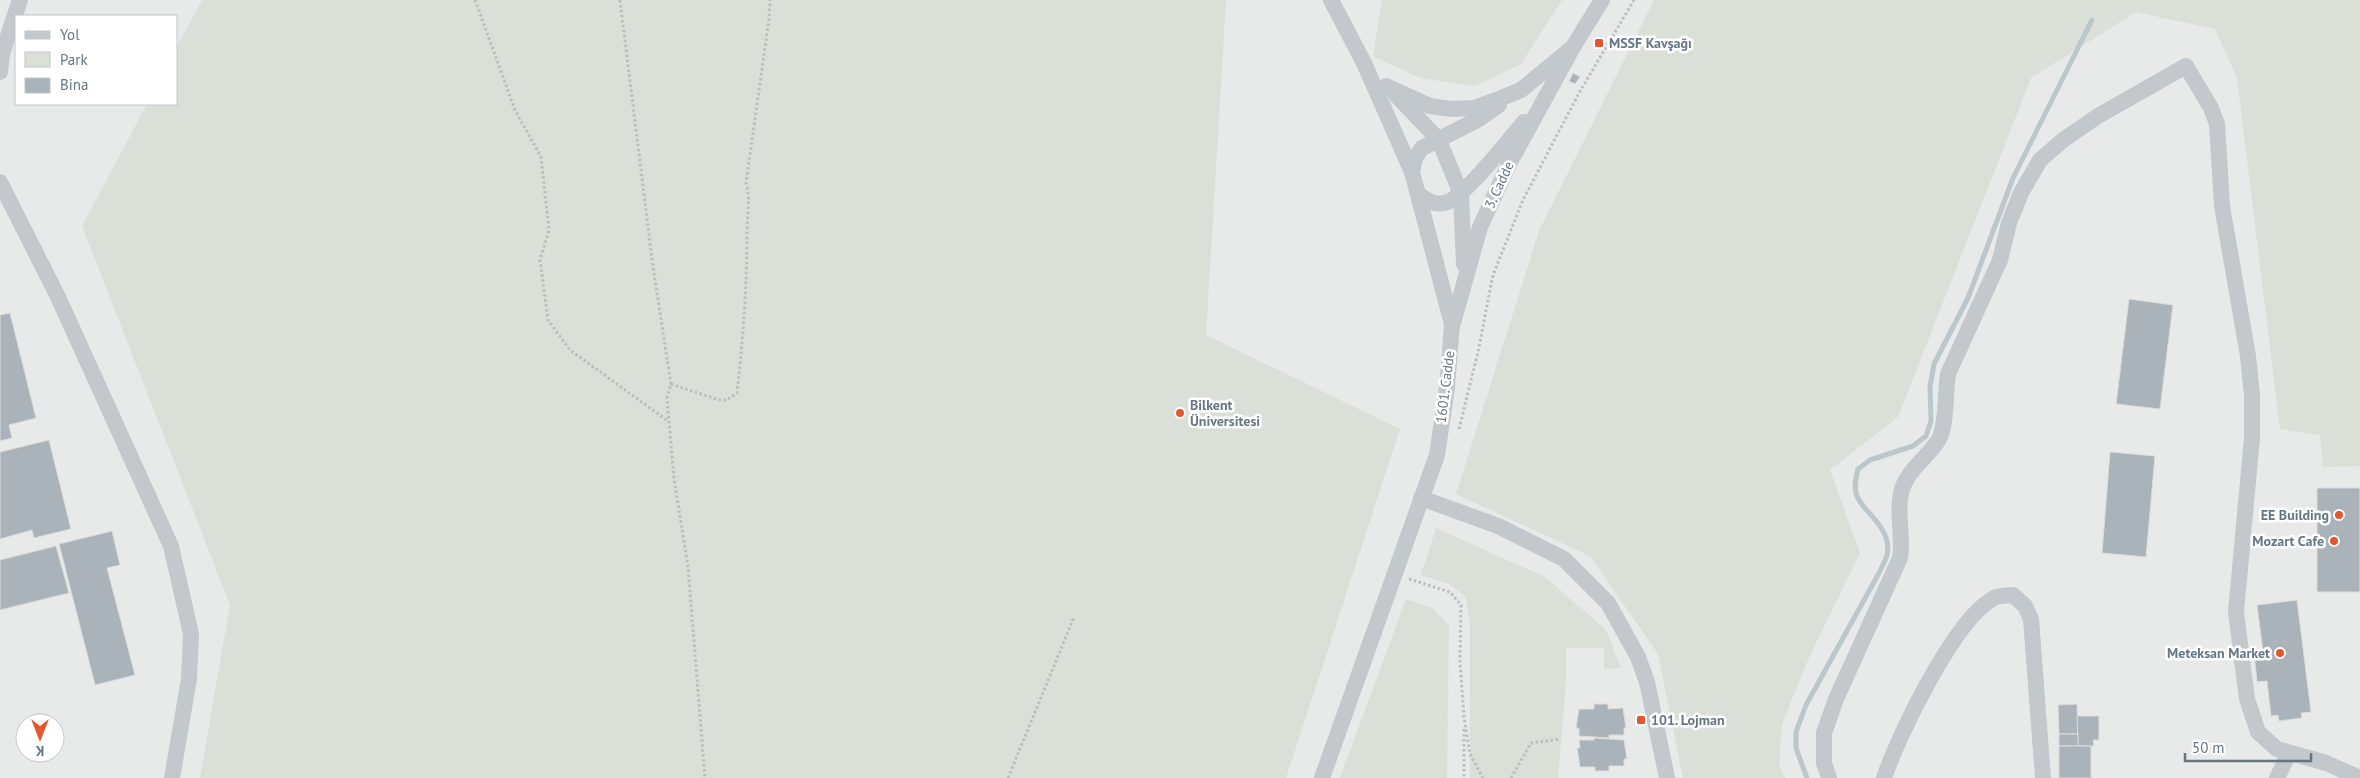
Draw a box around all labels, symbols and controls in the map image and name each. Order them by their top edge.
legend [15,15,178,105]
text: Yol [60,25,80,44]
place label: MSSF Kavşağı [1609,34,1692,52]
marker: MSSF Kavşağı [1593,37,1605,49]
text: Park [60,50,88,69]
text: Bina [60,75,88,94]
street label: 3. Cadde [1480,158,1518,212]
street label: 1601. Cadde [1432,350,1458,424]
place label: Bilkent Üniversitesi [1190,396,1260,430]
marker: Bilkent Üniversitesi [1174,407,1186,419]
place label: EE Building [2261,506,2329,524]
marker: EE Building [2333,509,2345,521]
place label: Mozart Cafe [2252,532,2324,550]
marker: Mozart Cafe [2328,535,2340,547]
place label: Meteksan Market [2167,644,2270,662]
marker: Meteksan Market [2274,647,2286,659]
place label: 101. Lojman [1651,711,1725,729]
north arrow [15,713,65,763]
marker: 101. Lojman [1635,714,1647,726]
scale bar [2185,730,2311,762]
text: 50 m [2192,738,2225,757]
text: K [35,742,44,760]

